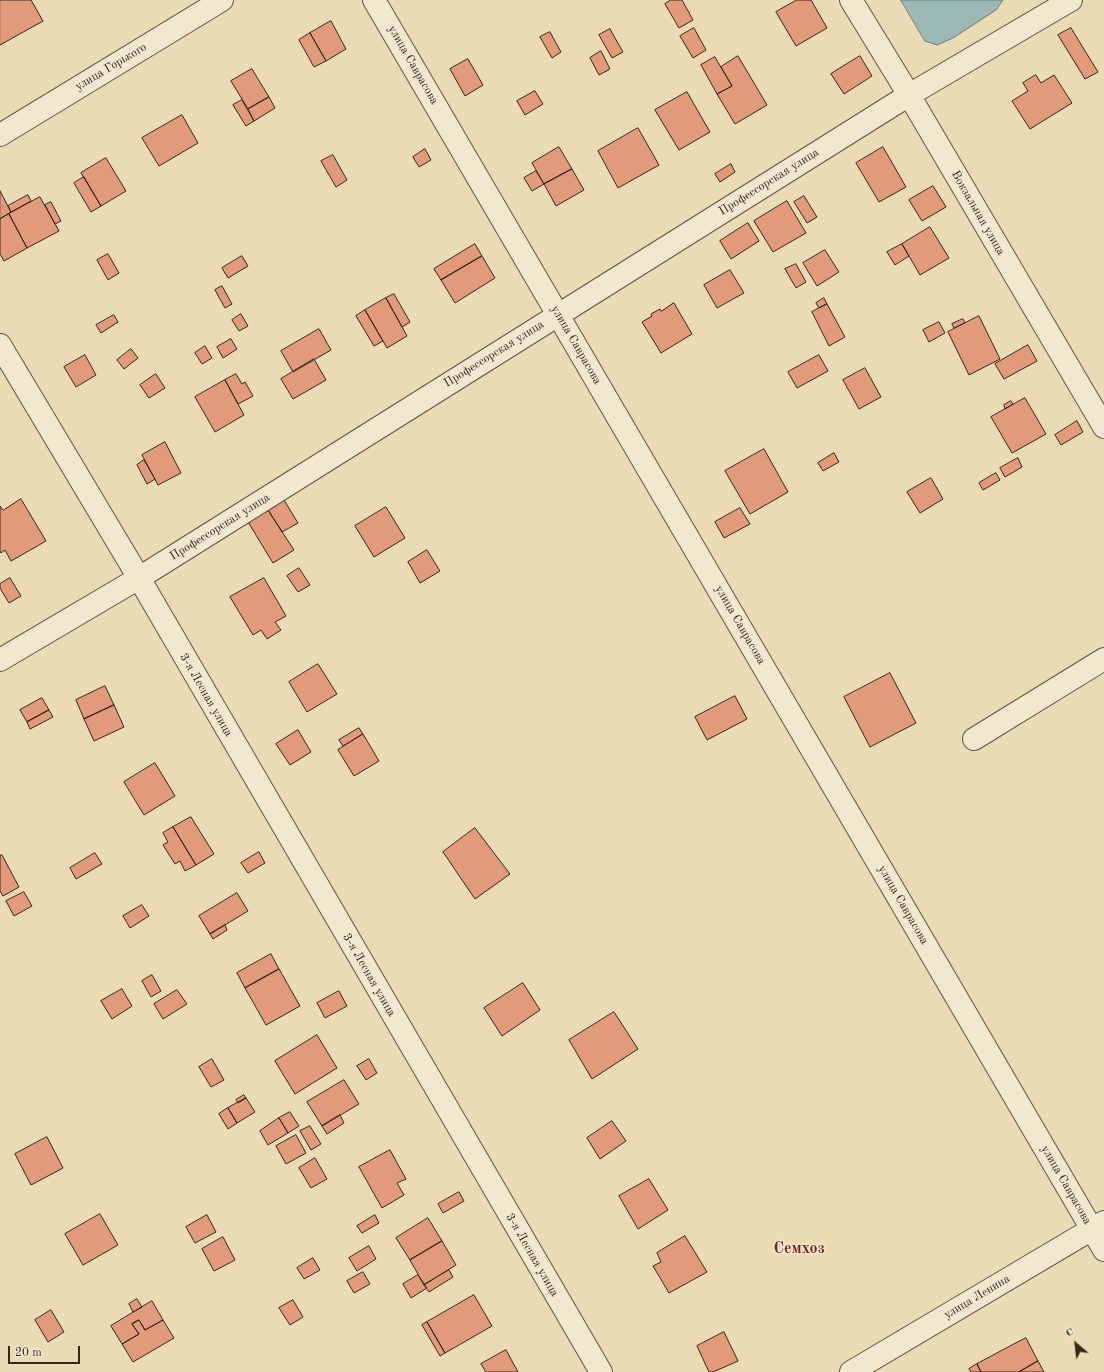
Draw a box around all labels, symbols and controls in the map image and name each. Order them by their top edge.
street label: улица Саврасова [385,23,441,107]
street label: улица Горького [73,40,149,94]
street label: Профессорская улица [716,145,822,219]
street label: Вокзальная улица [948,168,1008,258]
street label: улица Саврасова [548,303,604,387]
street label: Профессорская улица [441,317,547,391]
street label: Профессорская улица [167,490,273,564]
street label: улица Саврасова [712,583,768,667]
street label: 3-я Лесная улица [176,651,236,739]
street label: улица Саврасова [875,863,931,947]
street label: 3-я Лесная улица [339,931,399,1019]
street label: улица Саврасова [1038,1143,1094,1227]
street label: 3-я Лесная улица [502,1211,562,1299]
district label: Семхоз [773,1239,825,1259]
street label: улица Ленина [941,1272,1013,1322]
north arrow [1056,1324,1096,1364]
text: С [1064,1326,1076,1340]
scale bar [10,1338,82,1364]
text: 20 m [15,1347,42,1359]

